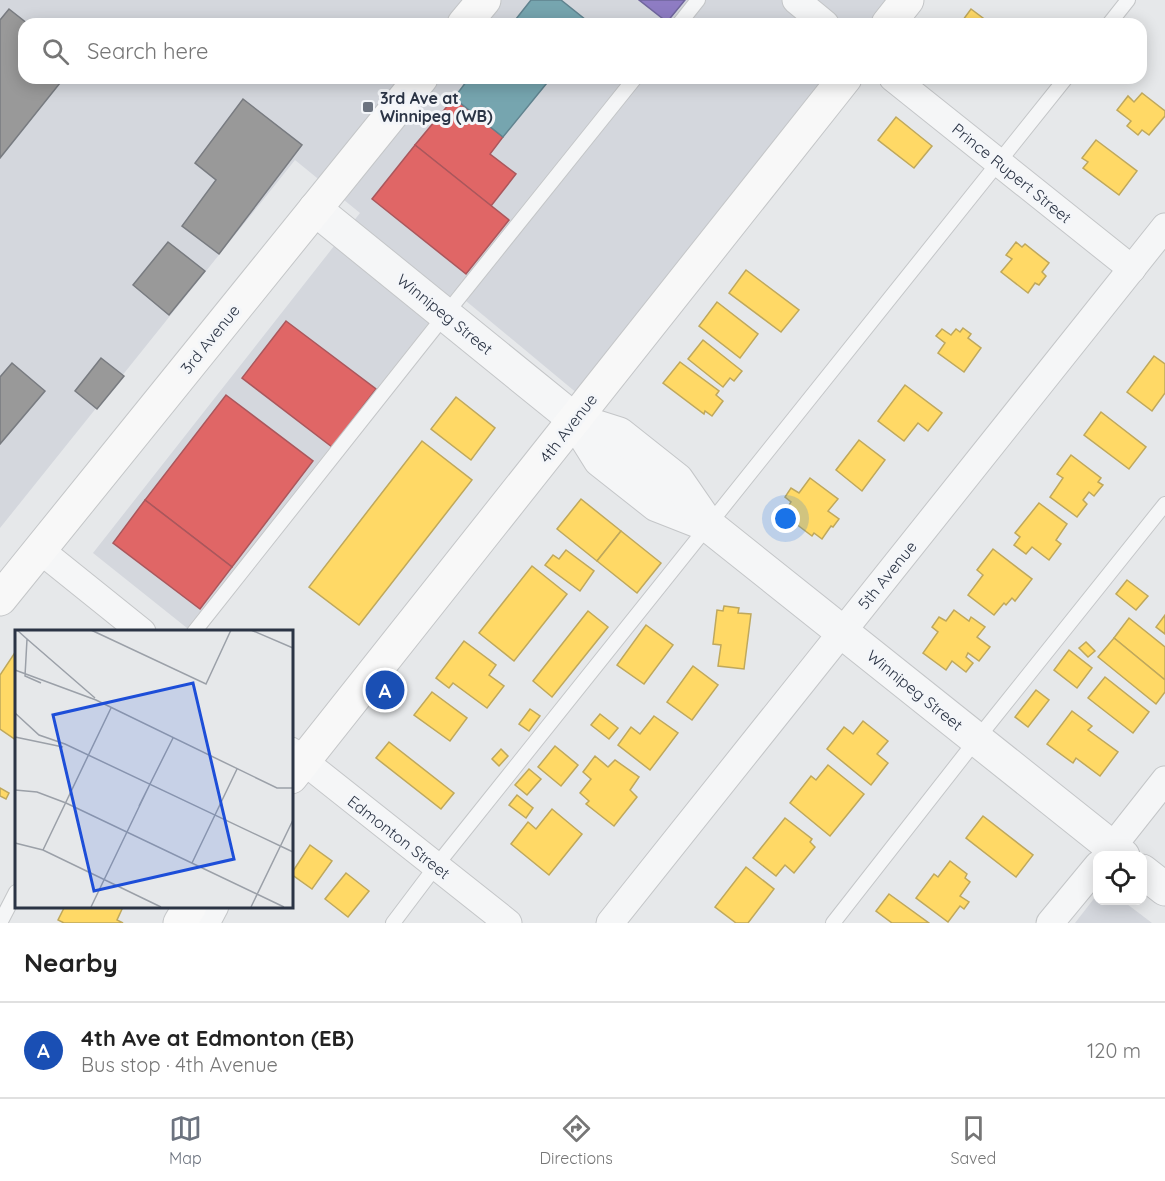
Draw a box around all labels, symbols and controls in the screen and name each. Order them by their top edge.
search box [18,18,1147,84]
icon: search [39,35,72,68]
text: Search here [87,37,208,65]
place label: 3rd Ave at Winnipeg (WB) [380,88,493,126]
marker: 3rd Ave at Winnipeg (WB) [361,100,375,114]
street label: Prince Rupert Street [948,119,1076,227]
street label: Winnipeg Street [393,269,497,359]
street label: 3rd Avenue [176,300,244,378]
street label: 4th Avenue [535,390,601,466]
your location [771,504,800,533]
street label: 5th Avenue [853,537,921,613]
inset map [15,630,292,908]
street label: Winnipeg Street [863,645,967,735]
pin: A [366,668,404,712]
street label: Edmonton Street [344,791,454,883]
map controls [1093,851,1147,905]
button: locate [1093,851,1147,905]
text: Nearby [24,946,118,979]
text: 4th Ave at Edmonton (EB) [81,1024,354,1052]
text: A [37,1038,50,1063]
text: 120 m [1087,1038,1141,1063]
text: Bus stop · 4th Avenue [81,1052,278,1077]
tab: Map [169,1112,202,1168]
tab: Directions [540,1112,613,1168]
tab: Saved [951,1112,996,1168]

